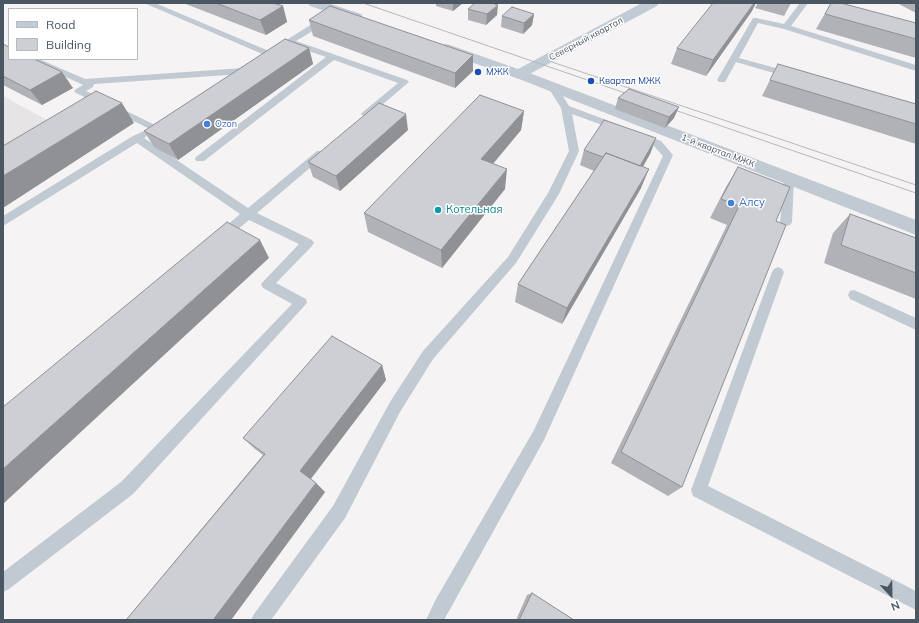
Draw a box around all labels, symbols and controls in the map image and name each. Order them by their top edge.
legend [8,8,138,60]
street label: Северный квартал [547,15,625,63]
text: Road [46,17,75,32]
text: Building [46,37,91,52]
marker: МЖК [473,67,483,77]
place label: МЖК [486,67,509,77]
marker: Квартал МЖК [586,76,596,86]
place label: Квартал МЖК [599,76,661,86]
marker: Ozon [202,119,212,129]
place label: Ozon [215,119,237,129]
street label: 1-й квартал МЖК [680,132,756,170]
place label: Алсу [739,196,765,210]
marker: Алсу [726,198,736,208]
place label: Котельная [446,203,502,217]
marker: Котельная [433,205,443,215]
north arrow [871,575,911,615]
text: N [889,598,902,614]

